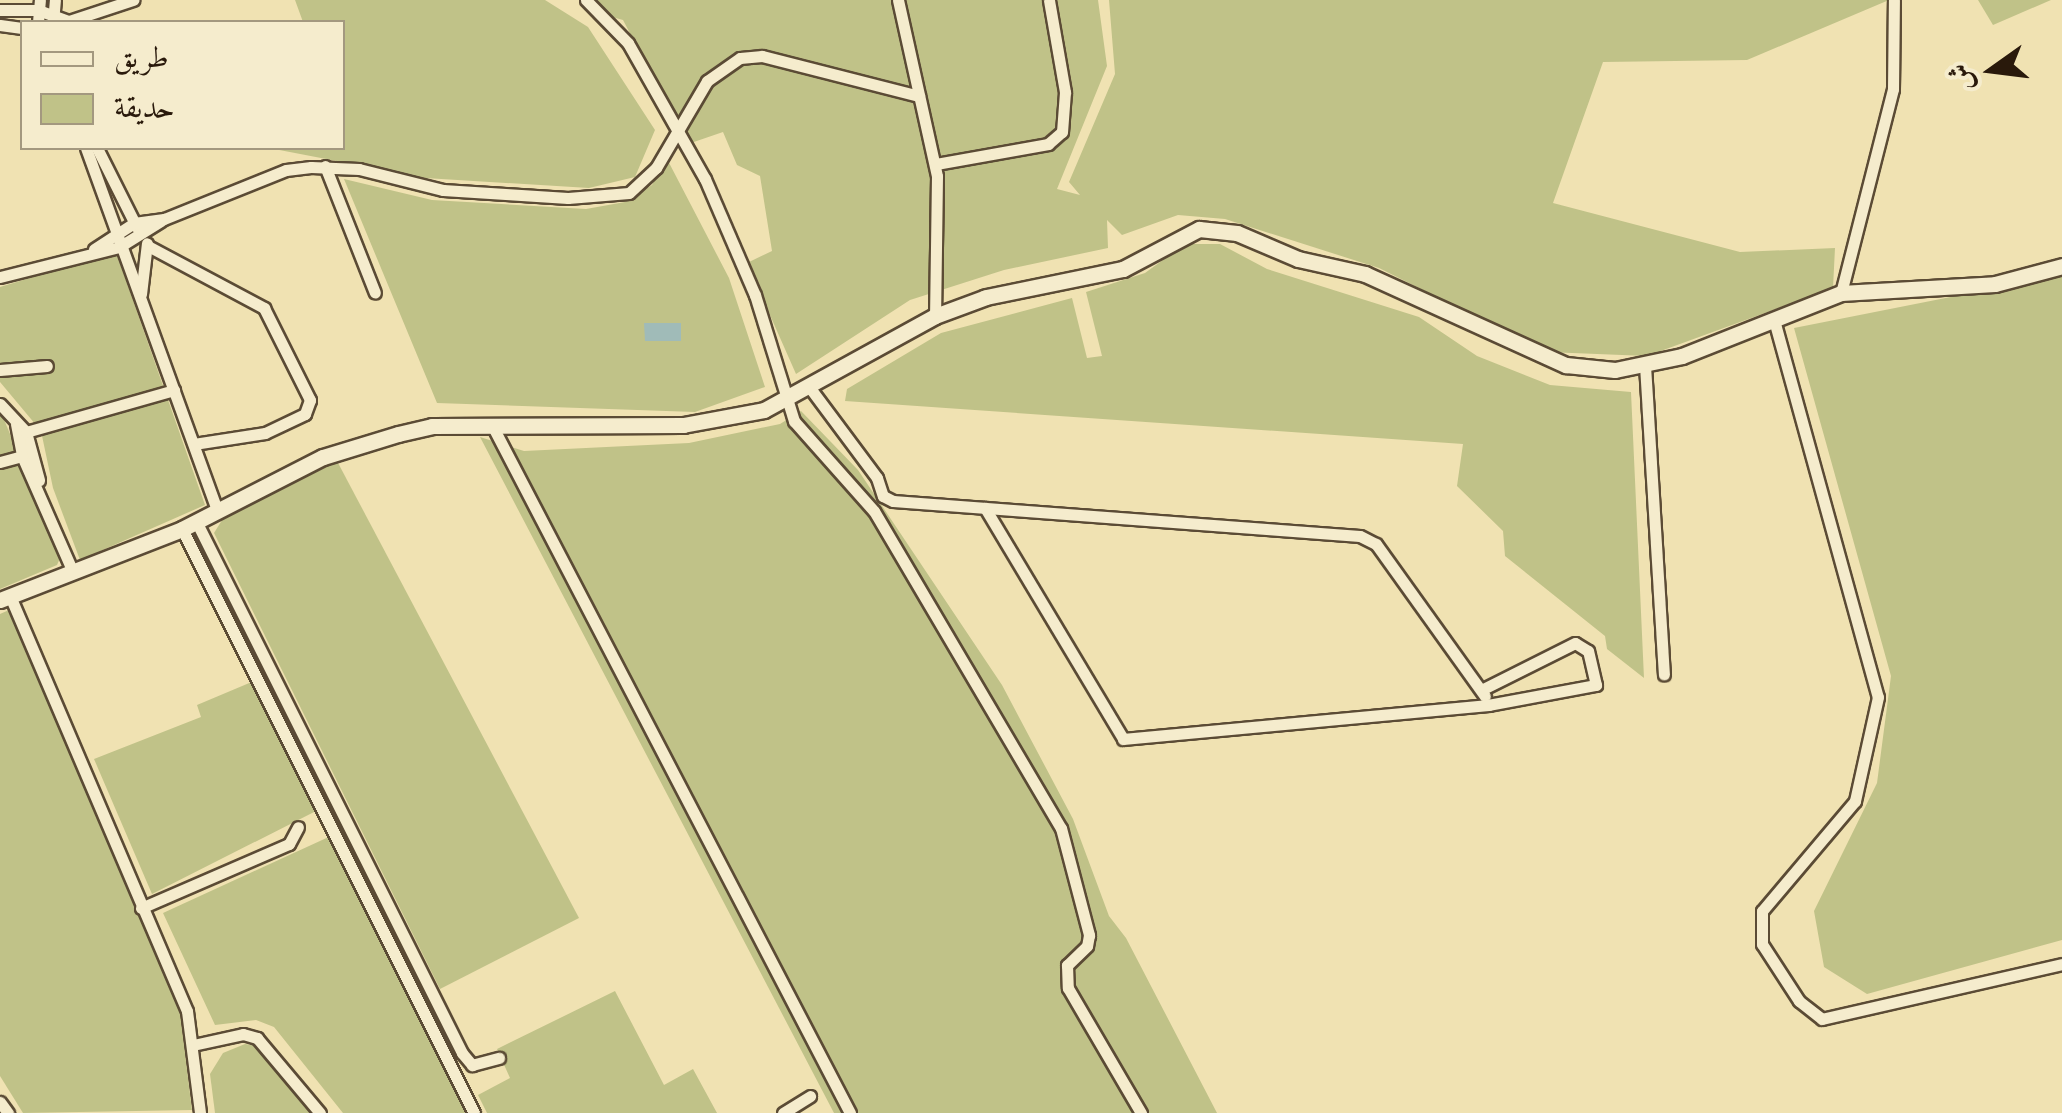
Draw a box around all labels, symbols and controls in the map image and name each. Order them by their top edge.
legend [20,20,345,150]
north arrow [1942,20,2042,120]
text: طريق [114,38,169,80]
text: ش [1940,59,1985,96]
text: حديقة [114,88,175,130]

